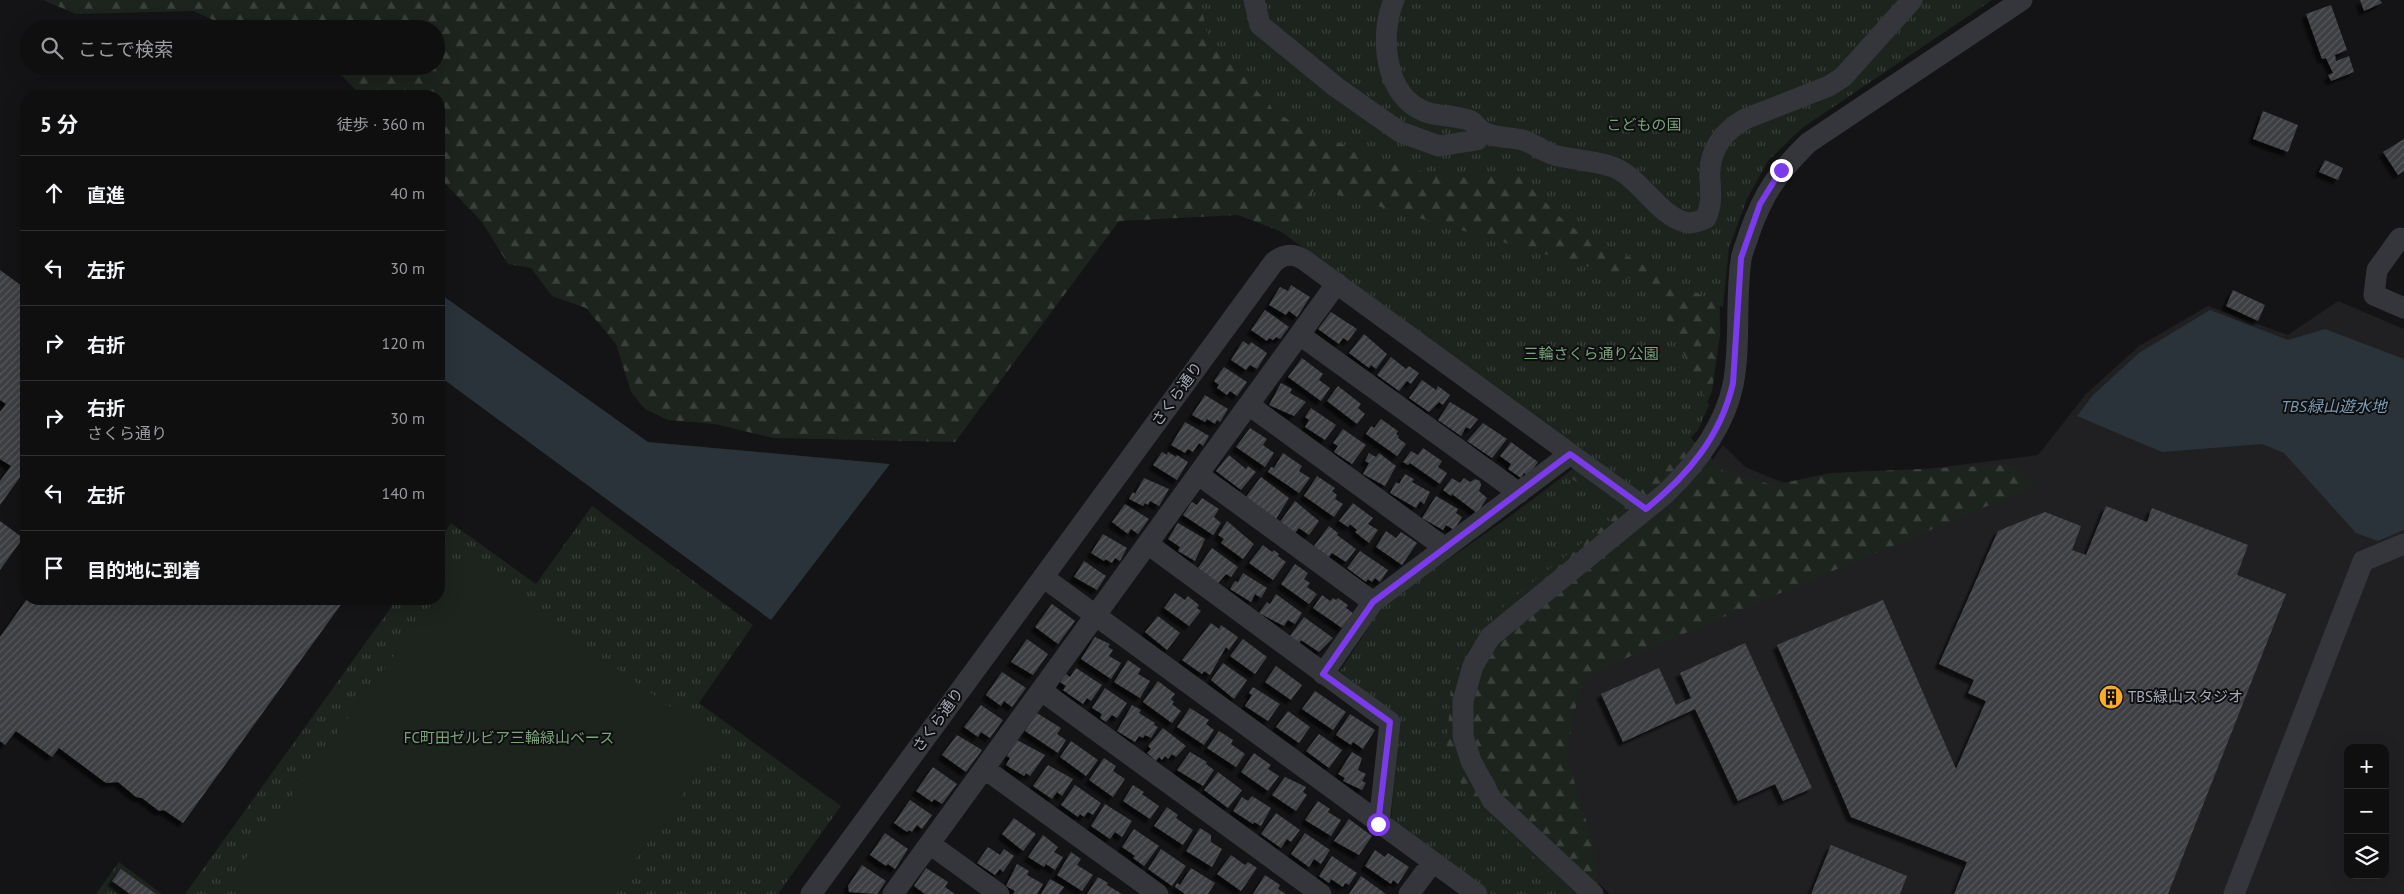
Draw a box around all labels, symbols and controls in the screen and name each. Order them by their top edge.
search box [20,20,445,75]
icon: search [38,34,66,62]
text: ここで検索 [78,37,173,61]
text: 5 分 [40,111,78,138]
text: 徒歩 · 360 m [337,114,425,134]
park label: こどもの国 [1606,115,1682,134]
route end [1770,159,1793,182]
icon: ahead [40,179,68,207]
text: 直進 [87,183,125,207]
text: 40 m [390,183,425,203]
icon: left [40,254,68,282]
text: 左折 [87,258,125,282]
text: 30 m [390,258,425,278]
icon: right [40,329,68,357]
text: 右折 [87,333,125,357]
text: 120 m [382,333,425,353]
park label: 三輪さくら通り公園 [1523,344,1659,363]
street label: さくら通り [1147,358,1206,430]
text: 右折 [87,396,125,420]
water label: TBS緑山遊水地 [2281,396,2389,416]
icon: right [40,404,68,432]
text: 30 m [390,408,425,428]
text: さくら通り [87,423,167,443]
icon: left [40,479,68,507]
text: 左折 [87,483,125,507]
text: 140 m [382,483,425,503]
icon: arrive [40,554,68,582]
text: 目的地に到着 [87,558,201,582]
street label: さくら通り [908,684,967,756]
building icon: TBS緑山スタジオ [2098,684,2124,710]
place label: TBS緑山スタジオ [2128,687,2243,706]
park label: FC町田ゼルビア三輪緑山ベース [404,728,614,747]
map controls [2344,744,2389,879]
button: + [2344,744,2389,789]
button: − [2344,789,2389,834]
route start [1367,813,1390,836]
button: layers [2344,834,2389,879]

